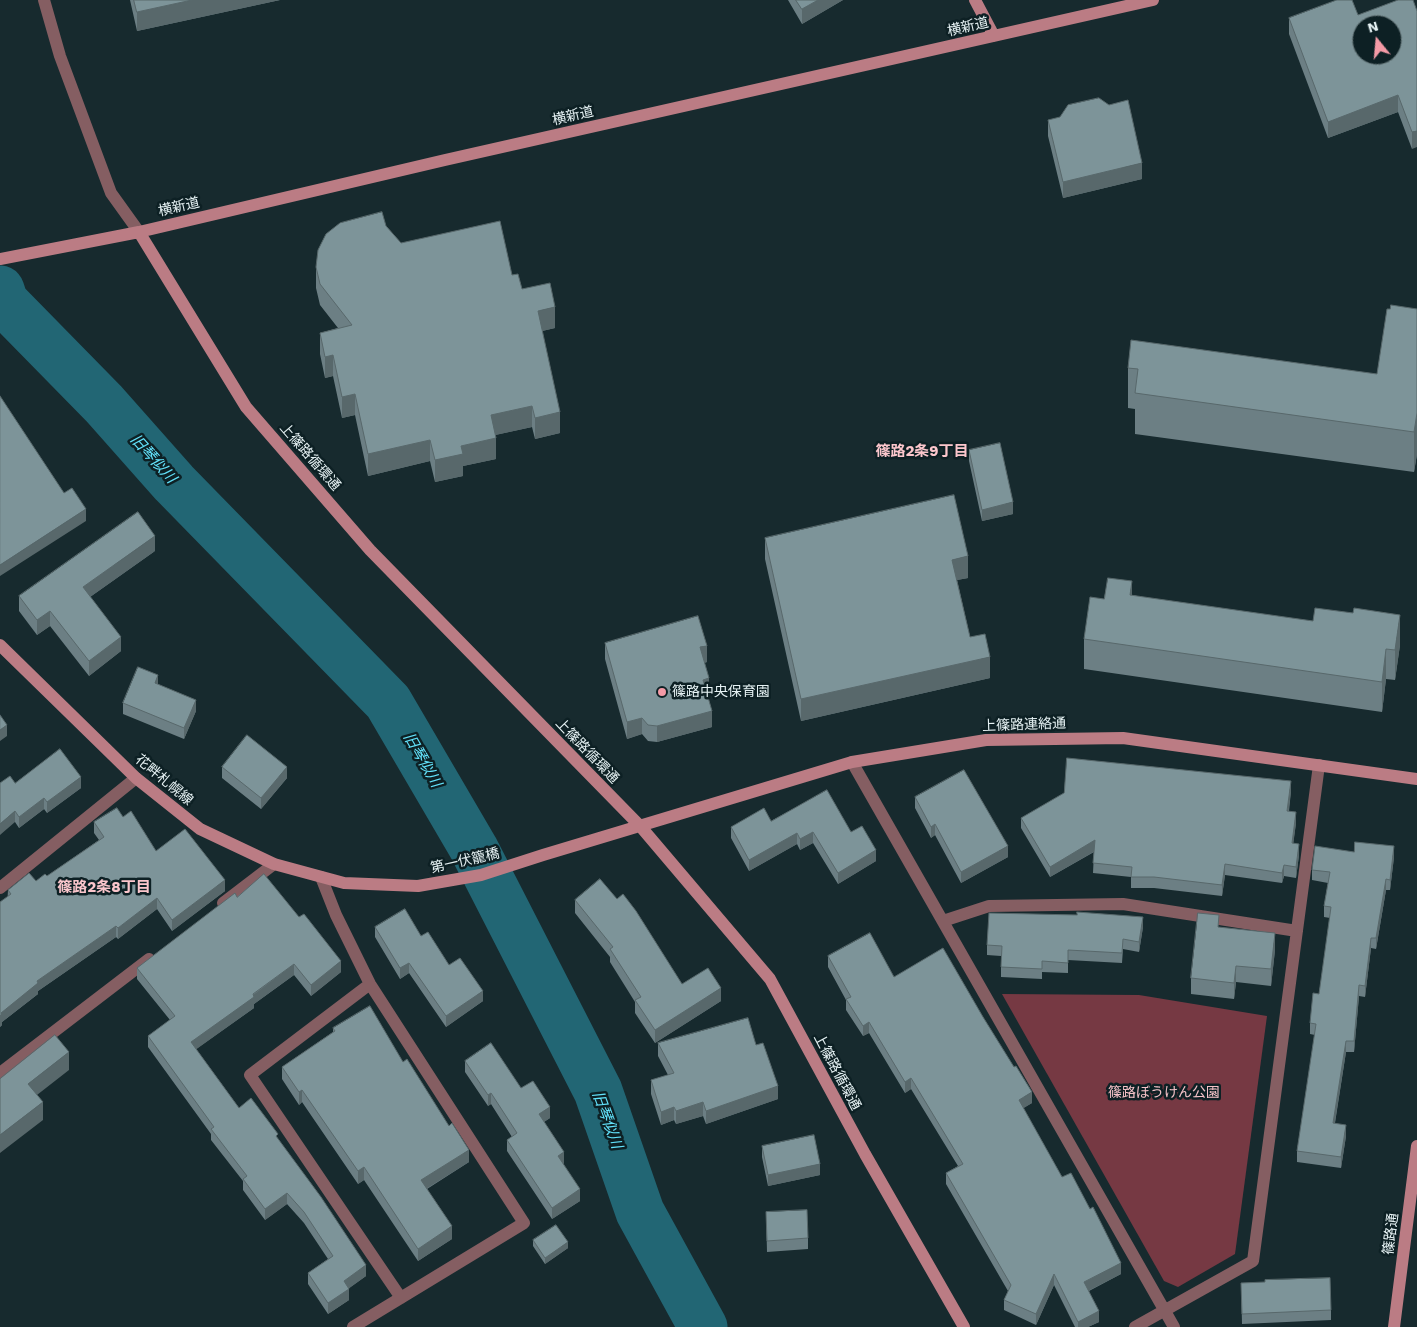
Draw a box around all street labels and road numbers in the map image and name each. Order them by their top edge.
street label: 横新道 [946,14,990,40]
street label: 横新道 [551,103,595,129]
street label: 横新道 [157,194,201,220]
street label: 上篠路循環通 [276,420,344,494]
street label: 上篠路循環通 [552,715,622,787]
street label: 上篠路連絡通 [982,715,1066,735]
street label: 花畔札幌線 [132,751,196,809]
street label: 第一伏籠橋 [429,845,501,877]
street label: 上篠路循環通 [810,1031,864,1113]
street label: 篠路通 [1380,1212,1402,1256]

